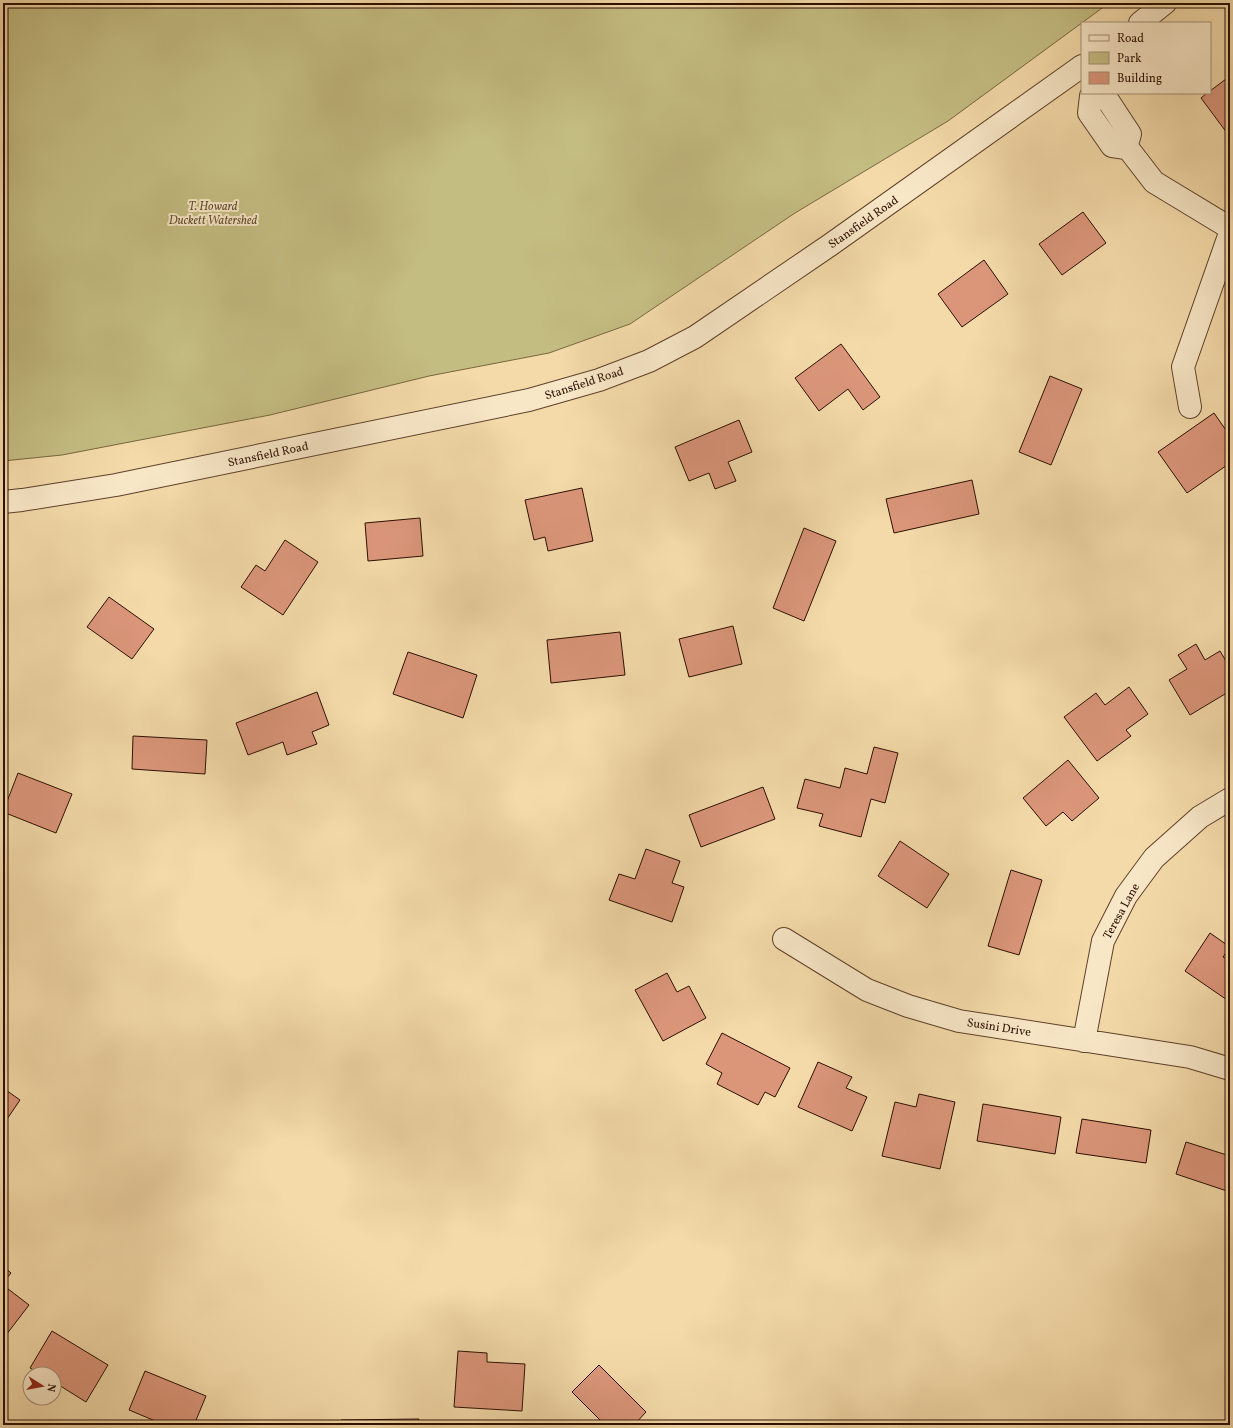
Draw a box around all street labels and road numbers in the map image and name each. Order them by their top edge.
street label: Stansfield Road [825,193,902,253]
street label: Stansfield Road [543,364,626,404]
street label: Stansfield Road [226,439,310,471]
street label: Teresa Lane [1100,880,1144,942]
street label: Susini Drive [966,1015,1032,1041]

